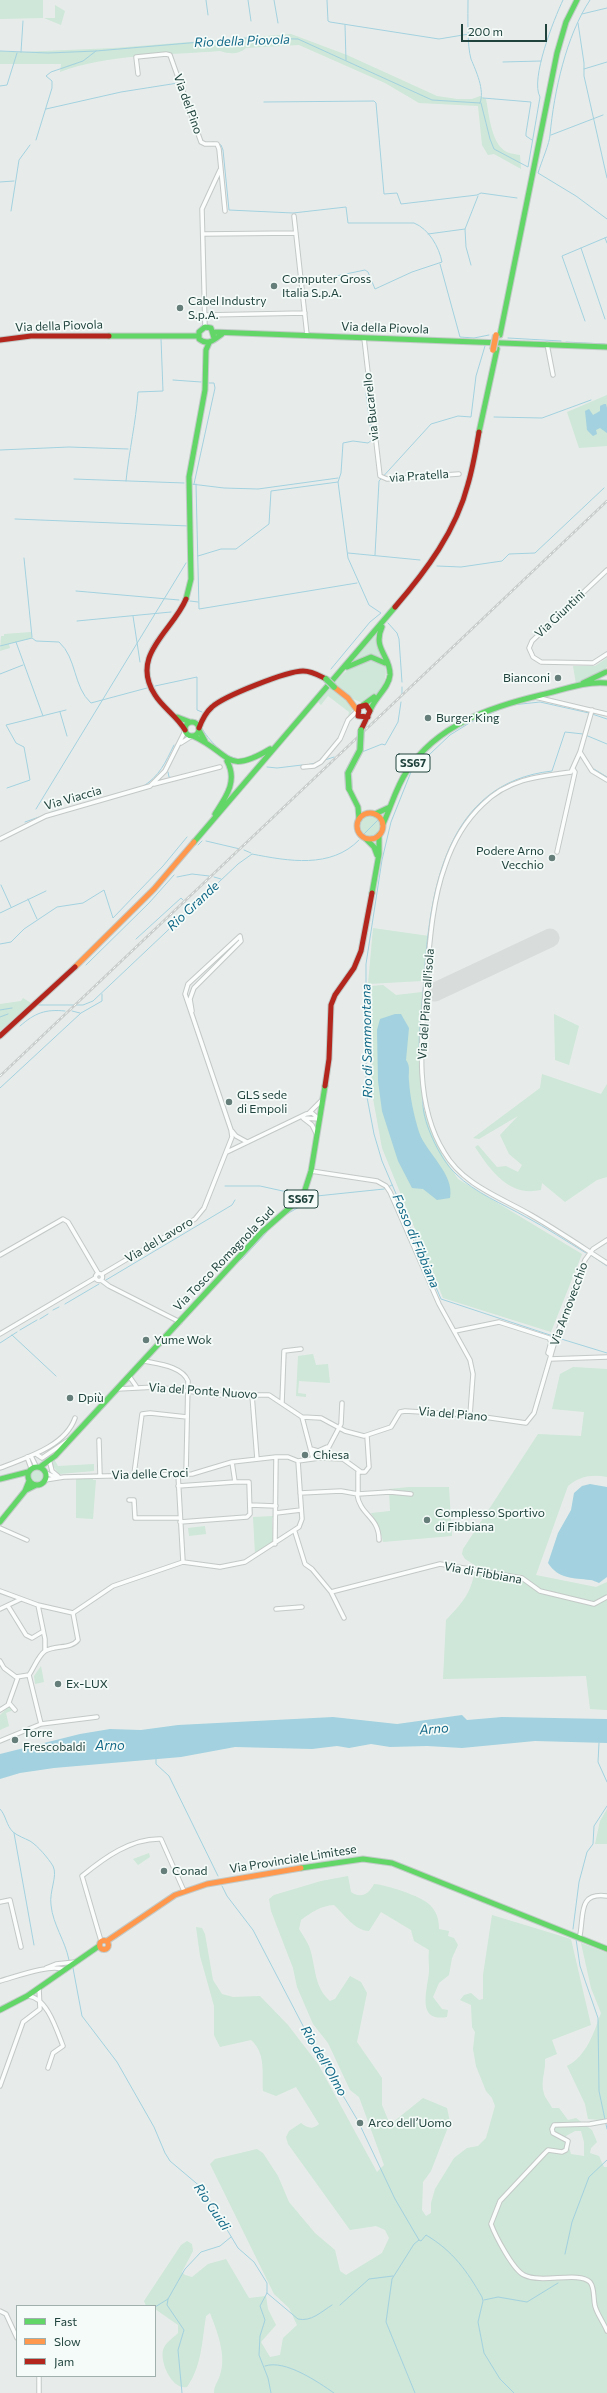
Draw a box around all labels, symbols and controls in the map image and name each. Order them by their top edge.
scale bar [463,16,549,42]
text: 200 m [468,24,503,38]
water label: Rio della Piovola [194,32,290,50]
street label: Via del Pino [170,72,206,136]
place label: Computer Gross Italia S.p.A. [282,272,371,300]
marker: Computer Gross Italia S.p.A. [269,281,279,291]
place label: Cabel Industry S.p.A. [188,294,266,322]
marker: Cabel Industry S.p.A. [175,303,185,313]
street label: Via della Piovola [15,317,103,335]
street label: Via della Piovola [341,319,429,337]
street label: via Bucarello [360,372,382,442]
street label: via Pratella [389,467,449,485]
street label: Via Giuntini [532,587,588,641]
place label: Bianconi [503,671,550,685]
marker: Bianconi [553,673,563,683]
place label: Burger King [436,711,500,725]
marker: Burger King [423,713,433,723]
road number: SS67 [396,754,430,772]
street label: Via Viaccia [43,783,103,813]
place label: Podere Arno Vecchio [476,844,544,872]
marker: Podere Arno Vecchio [547,853,557,863]
water label: Rio Grande [164,878,222,934]
street label: Via del Piano all'isola [415,948,437,1060]
water label: Rio di Sammontana [358,984,376,1098]
place label: GLS sede di Empoli [237,1088,287,1116]
marker: GLS sede di Empoli [224,1097,234,1107]
road number: SS67 [284,1190,318,1208]
water label: Fosso di Fibbiana [389,1192,443,1290]
street label: Via Tosco Romagnola Sud [171,1204,277,1314]
street label: Via del Lavoro [123,1214,195,1266]
street label: Via Arnovecchio [547,1260,591,1348]
place label: Yume Wok [154,1333,212,1347]
marker: Yume Wok [141,1335,151,1345]
street label: Via del Ponte Nuovo [148,1380,258,1402]
place label: Dpiù [78,1391,104,1405]
marker: Dpiù [65,1393,75,1403]
street label: Via del Piano [418,1404,488,1424]
place label: Chiesa [313,1448,349,1462]
marker: Chiesa [300,1450,310,1460]
street label: Via delle Croci [111,1465,189,1483]
place label: Complesso Sportivo di Fibbiana [435,1506,545,1534]
marker: Complesso Sportivo di Fibbiana [422,1515,432,1525]
street label: Via di Fibbiana [443,1559,523,1587]
place label: Ex-LUX [66,1677,108,1691]
marker: Ex-LUX [53,1679,63,1689]
water label: Arno [419,1720,449,1738]
place label: Torre Frescobaldi [23,1726,86,1754]
marker: Torre Frescobaldi [10,1735,20,1745]
water label: Arno [95,1738,125,1754]
street label: Via Provinciale Limitese [228,1842,358,1876]
place label: Conad [172,1864,207,1878]
marker: Conad [159,1866,169,1876]
water label: Rio dell'Olmo [298,2023,350,2099]
place label: Arco dell’Uomo [368,2116,452,2130]
marker: Arco dell’Uomo [355,2118,365,2128]
water label: Rio Guidi [191,2181,233,2233]
legend [16,2305,156,2377]
text: Fast [54,2314,77,2328]
text: Slow [54,2334,81,2348]
text: Jam [54,2354,74,2368]

